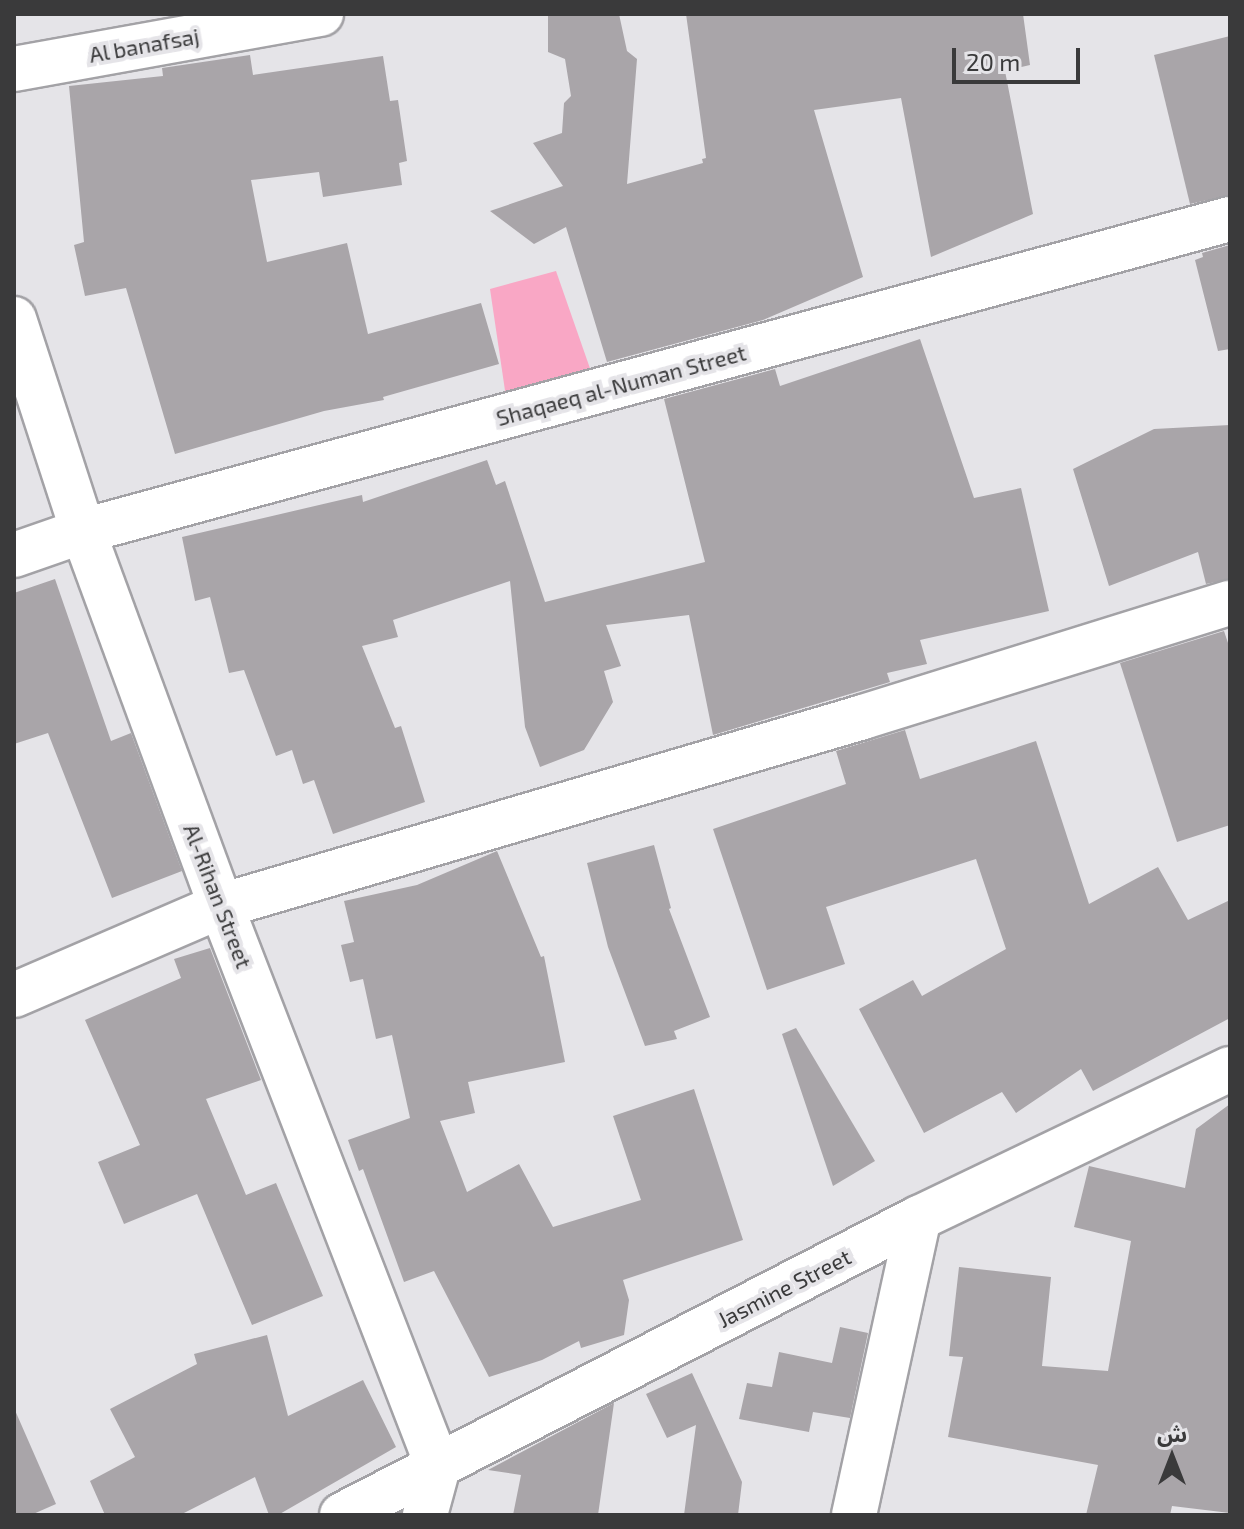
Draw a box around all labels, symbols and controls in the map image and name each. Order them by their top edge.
street label: Al banafsaj [87,22,201,68]
scale bar [956,32,1084,82]
text: 20 m [966,47,1020,76]
street label: Shaqaeq al-Numan Street [493,339,749,431]
street label: Al-Rihan Street [178,820,258,972]
street label: Jasmine Street [713,1243,855,1333]
north arrow [1132,1417,1212,1497]
text: ش [1157,1420,1187,1446]

